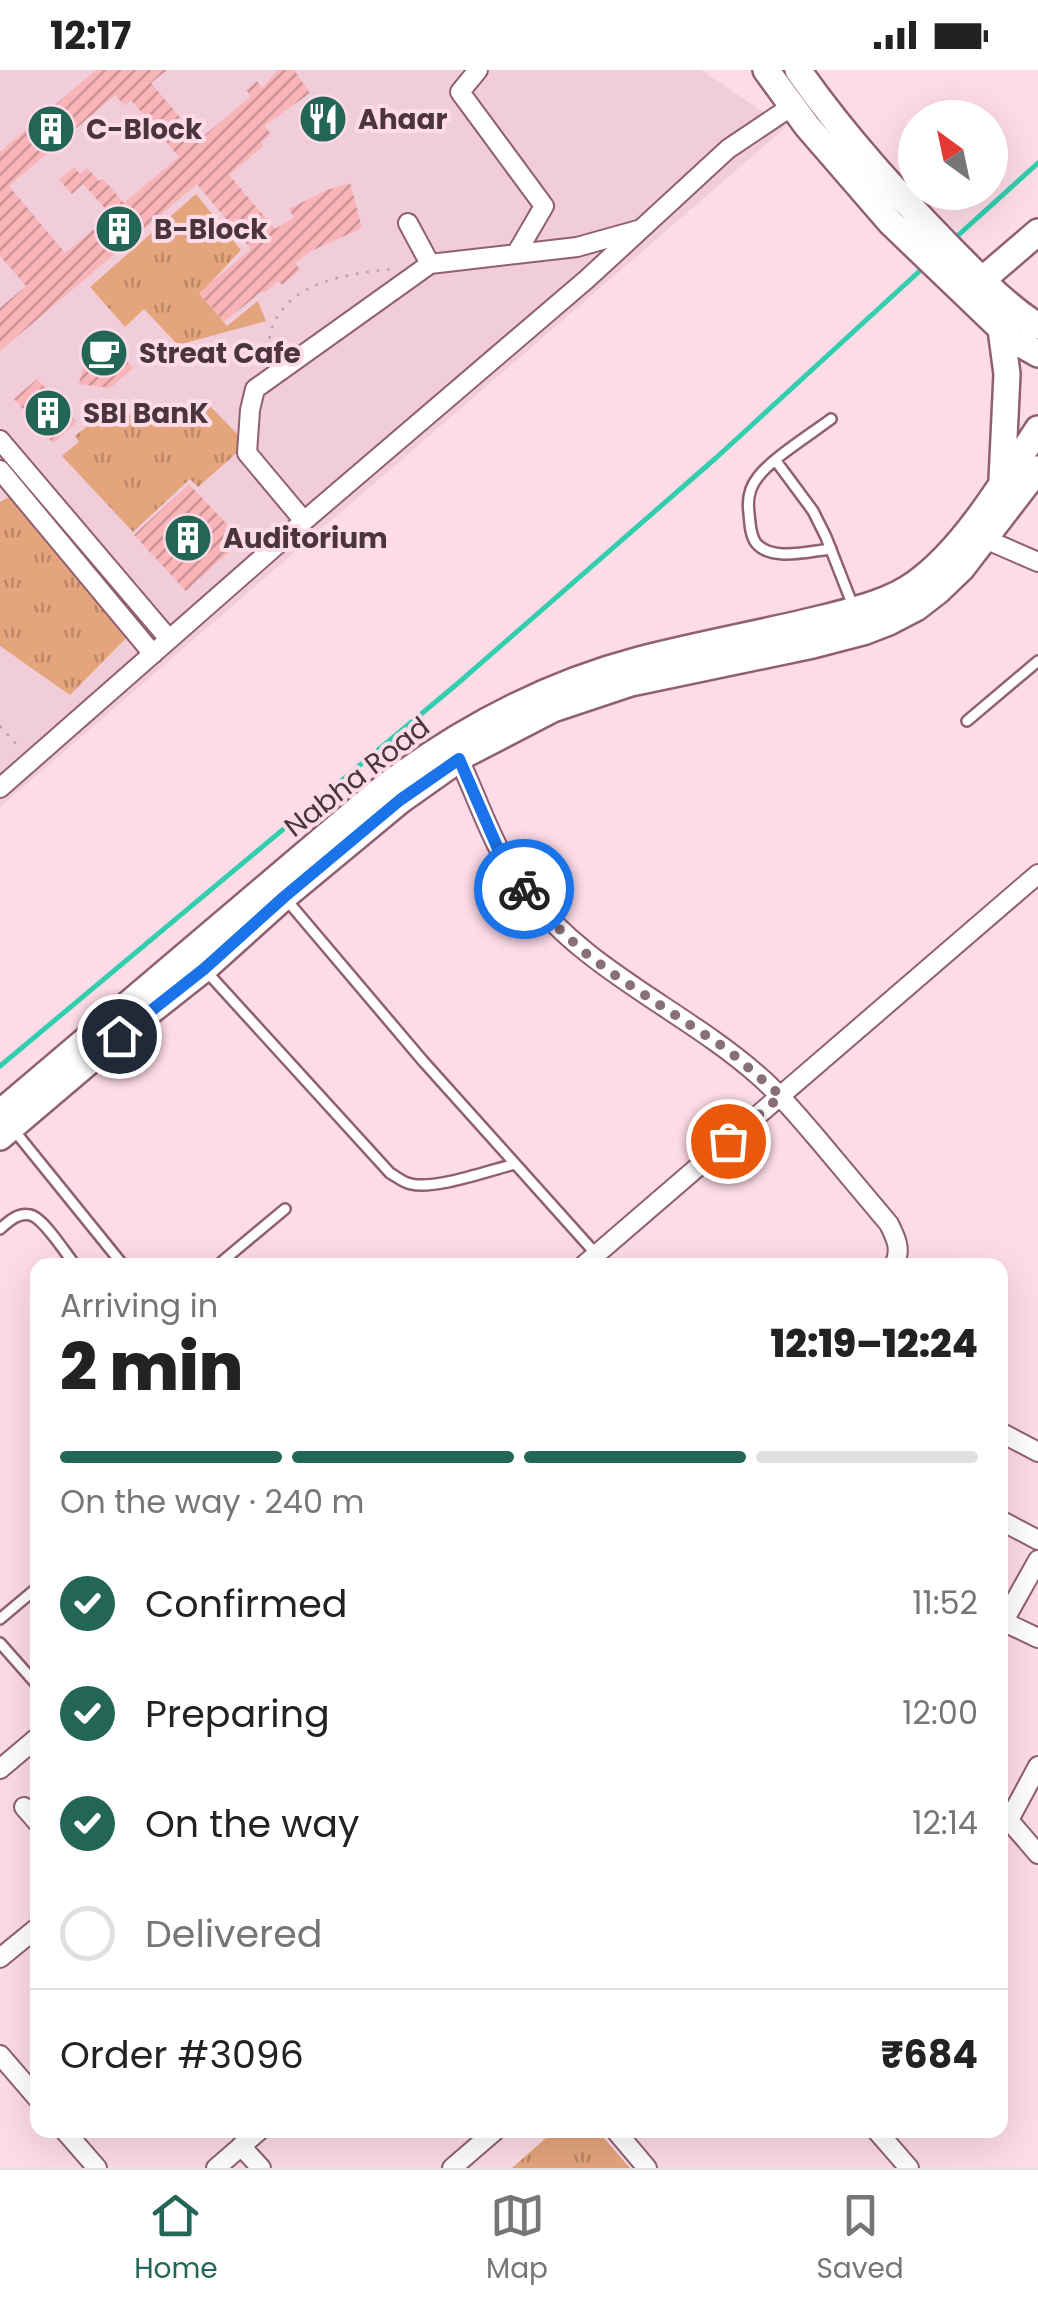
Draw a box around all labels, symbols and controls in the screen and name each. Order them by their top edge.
text: 12:17 [50,9,131,62]
restaurant icon: Ahaar [297,93,349,145]
place label: Ahaar [358,100,448,139]
north arrow [898,100,1008,210]
map controls [898,100,1008,210]
building icon: C-Block [25,103,77,155]
place label: C-Block [86,110,203,149]
building icon: B-Block [93,203,145,255]
place label: B-Block [154,210,268,249]
cafe icon: Streat Cafe [78,327,130,379]
place label: Streat Cafe [139,334,301,373]
building icon: SBI BanK [22,387,74,439]
place label: SBI BanK [83,394,209,433]
building icon: Auditorium [162,512,214,564]
place label: Auditorium [223,519,388,558]
street label: Nabha Road [276,708,438,846]
courier [474,839,574,939]
icon: bike [497,862,552,917]
pin [77,994,162,1079]
icon: home [92,1009,147,1064]
pin [686,1099,771,1184]
icon: bag [701,1114,756,1169]
text: Arriving in [60,1283,218,1328]
text: 12:19–12:24 [771,1317,978,1370]
text: 2 min [60,1322,243,1413]
text: On the way · 240 m [60,1479,365,1524]
icon: check [60,1576,115,1631]
text: Confirmed [145,1577,347,1630]
text: 11:52 [912,1580,978,1625]
icon: check [60,1686,115,1741]
text: Preparing [145,1687,330,1740]
text: 12:00 [902,1690,978,1735]
icon: check [60,1796,115,1851]
text: On the way [145,1797,359,1850]
text: 12:14 [912,1800,978,1845]
text: Delivered [145,1907,322,1960]
text: Order #3096 [60,2028,304,2081]
text: ₹684 [881,2028,978,2081]
tab: Home [134,2188,218,2290]
tab: Map [486,2188,548,2290]
tab: Saved [816,2188,904,2290]

